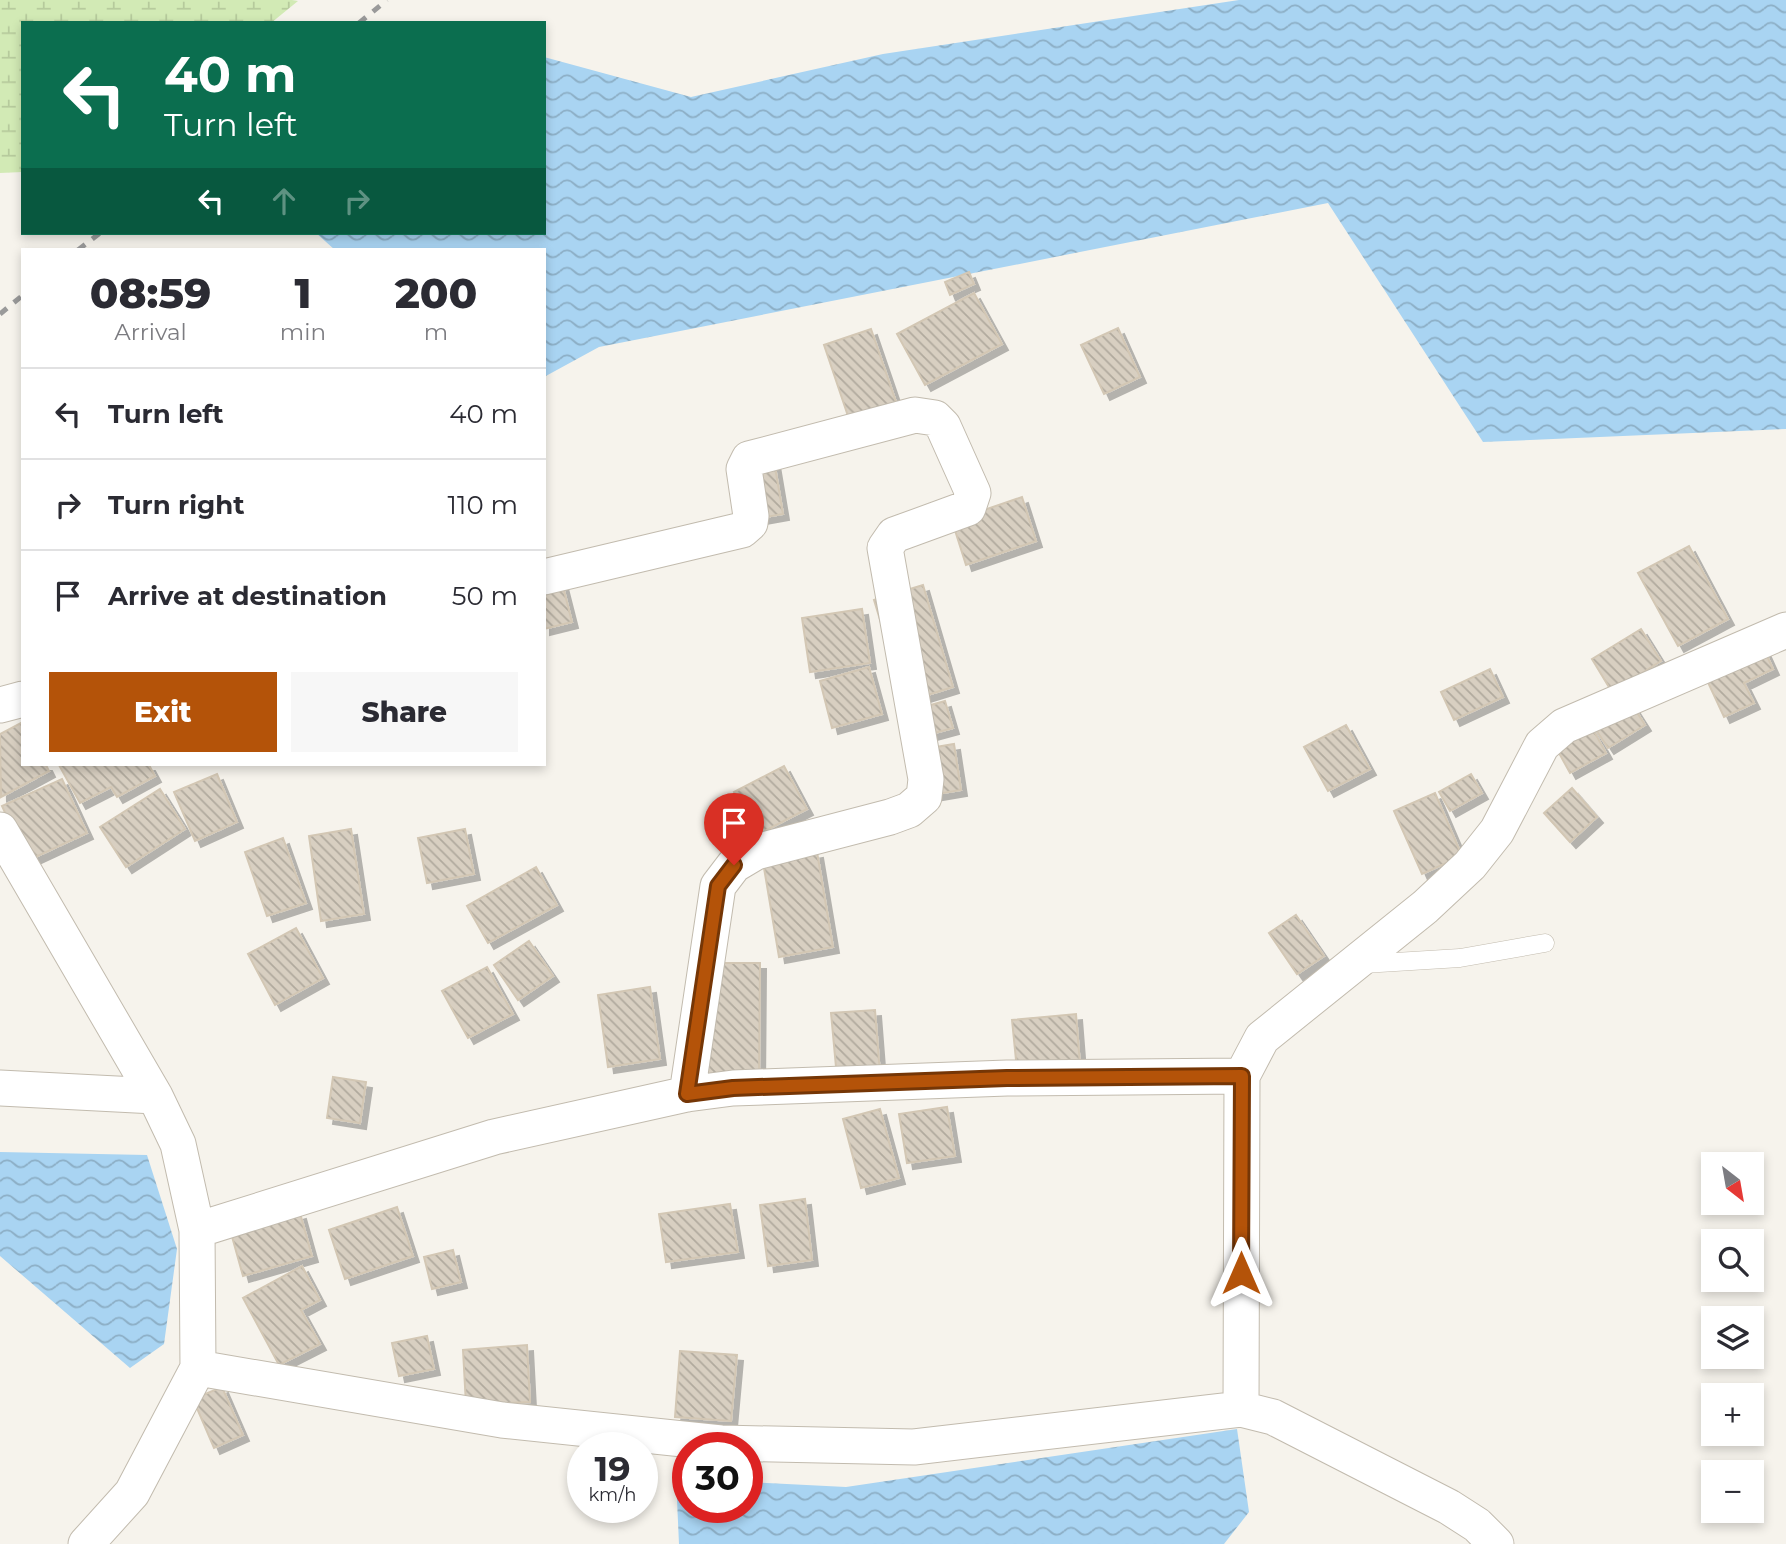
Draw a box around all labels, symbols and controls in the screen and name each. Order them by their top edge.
text: 40 m [164,45,296,104]
icon: left [49,49,140,140]
text: Turn left [164,105,298,144]
icon: left [192,182,230,220]
icon: ahead [265,182,303,220]
icon: right [338,182,376,220]
text: 08:59 [90,267,211,319]
text: 1 [294,267,311,319]
text: 200 [395,267,477,319]
text: Arrival [114,318,187,346]
text: min [280,318,326,346]
text: m [424,318,448,346]
icon: left [49,395,87,433]
text: Turn left [108,398,224,430]
text: 40 m [449,398,518,430]
icon: right [49,486,87,524]
text: Turn right [108,489,244,521]
text: 110 m [448,489,518,521]
icon: arrive [49,577,87,615]
text: Arrive at destination [108,580,387,612]
text: 50 m [452,580,518,612]
button: Exit [49,672,277,752]
button: Share [291,672,518,752]
pin [704,793,764,865]
icon: arrive [715,804,753,842]
north arrow [1701,1152,1764,1214]
map controls [1701,1152,1764,1523]
button: search [1701,1229,1764,1292]
position arrow [1204,1236,1278,1310]
button: layers [1701,1306,1764,1369]
button: + [1701,1383,1764,1446]
speed limit sign: 30 [672,1432,763,1523]
text: 19 [594,1447,631,1490]
button: − [1701,1460,1764,1523]
text: km/h [588,1484,637,1506]

